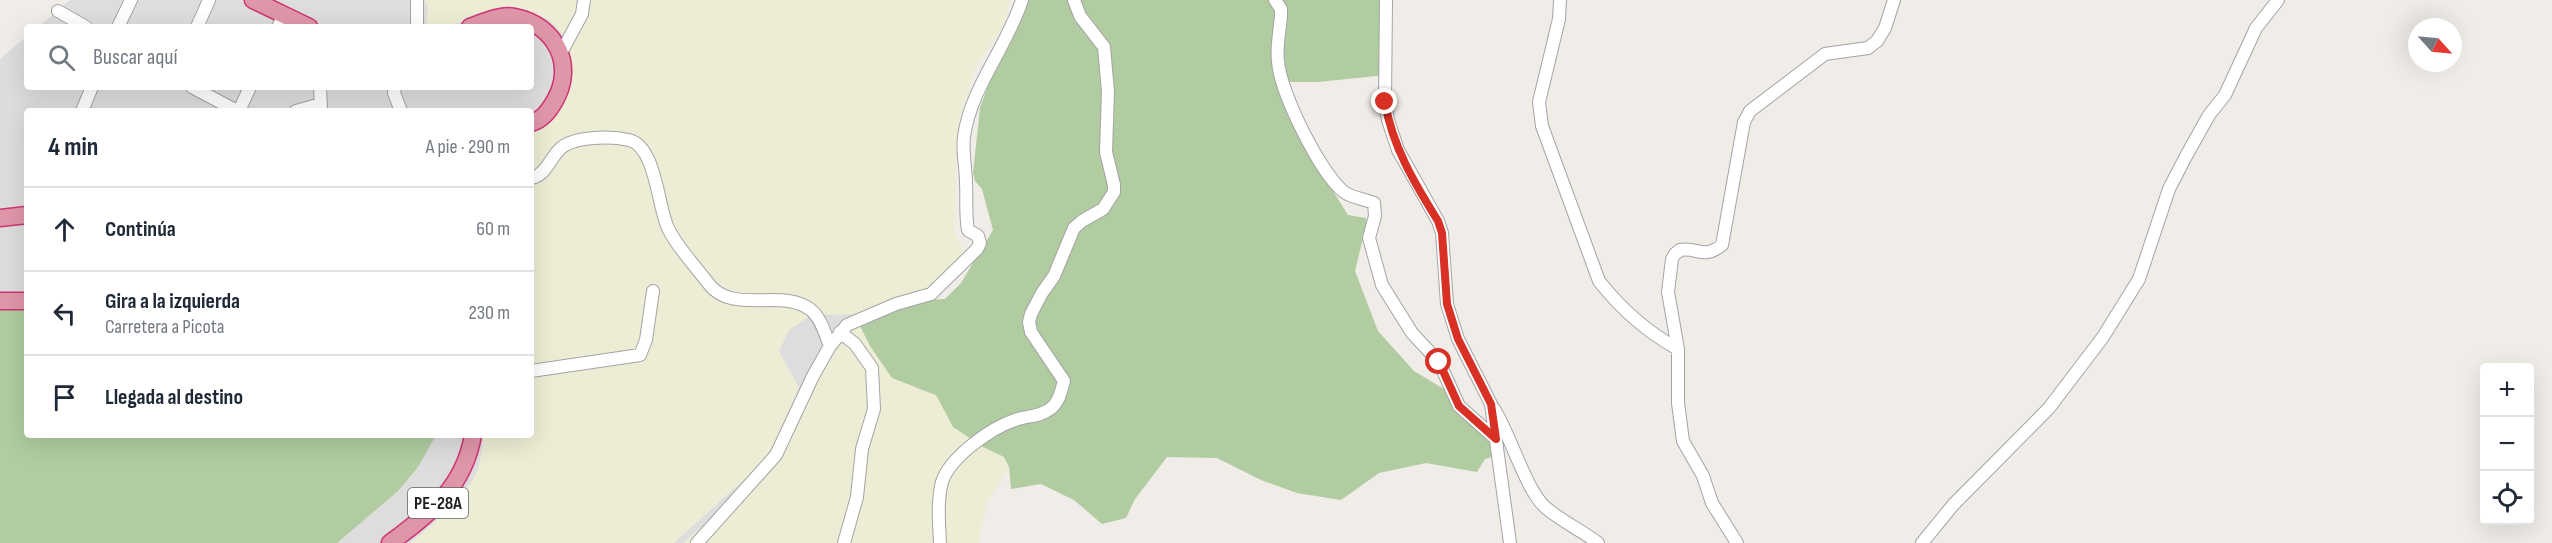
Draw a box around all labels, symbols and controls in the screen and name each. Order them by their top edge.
north arrow [2408,18,2462,72]
search box [24,24,534,90]
icon: search [45,41,78,74]
text: Buscar aquí [93,44,178,71]
route end [1371,88,1397,114]
text: 4 min [48,132,98,163]
text: A pie · 290 m [426,135,510,159]
icon: ahead [48,213,81,246]
text: Continúa [105,216,176,243]
text: 60 m [476,217,510,241]
text: Gira a la izquierda [105,288,240,315]
icon: left [48,297,81,330]
text: 230 m [468,301,510,325]
text: Carretera a Picota [105,315,224,339]
route start [1425,348,1451,374]
map controls [2480,363,2534,525]
button: + [2480,363,2534,417]
icon: arrive [48,381,81,414]
text: Llegada al destino [105,384,243,411]
button: − [2480,417,2534,471]
button: locate [2480,471,2534,525]
road number: PE-28A [408,488,468,518]

